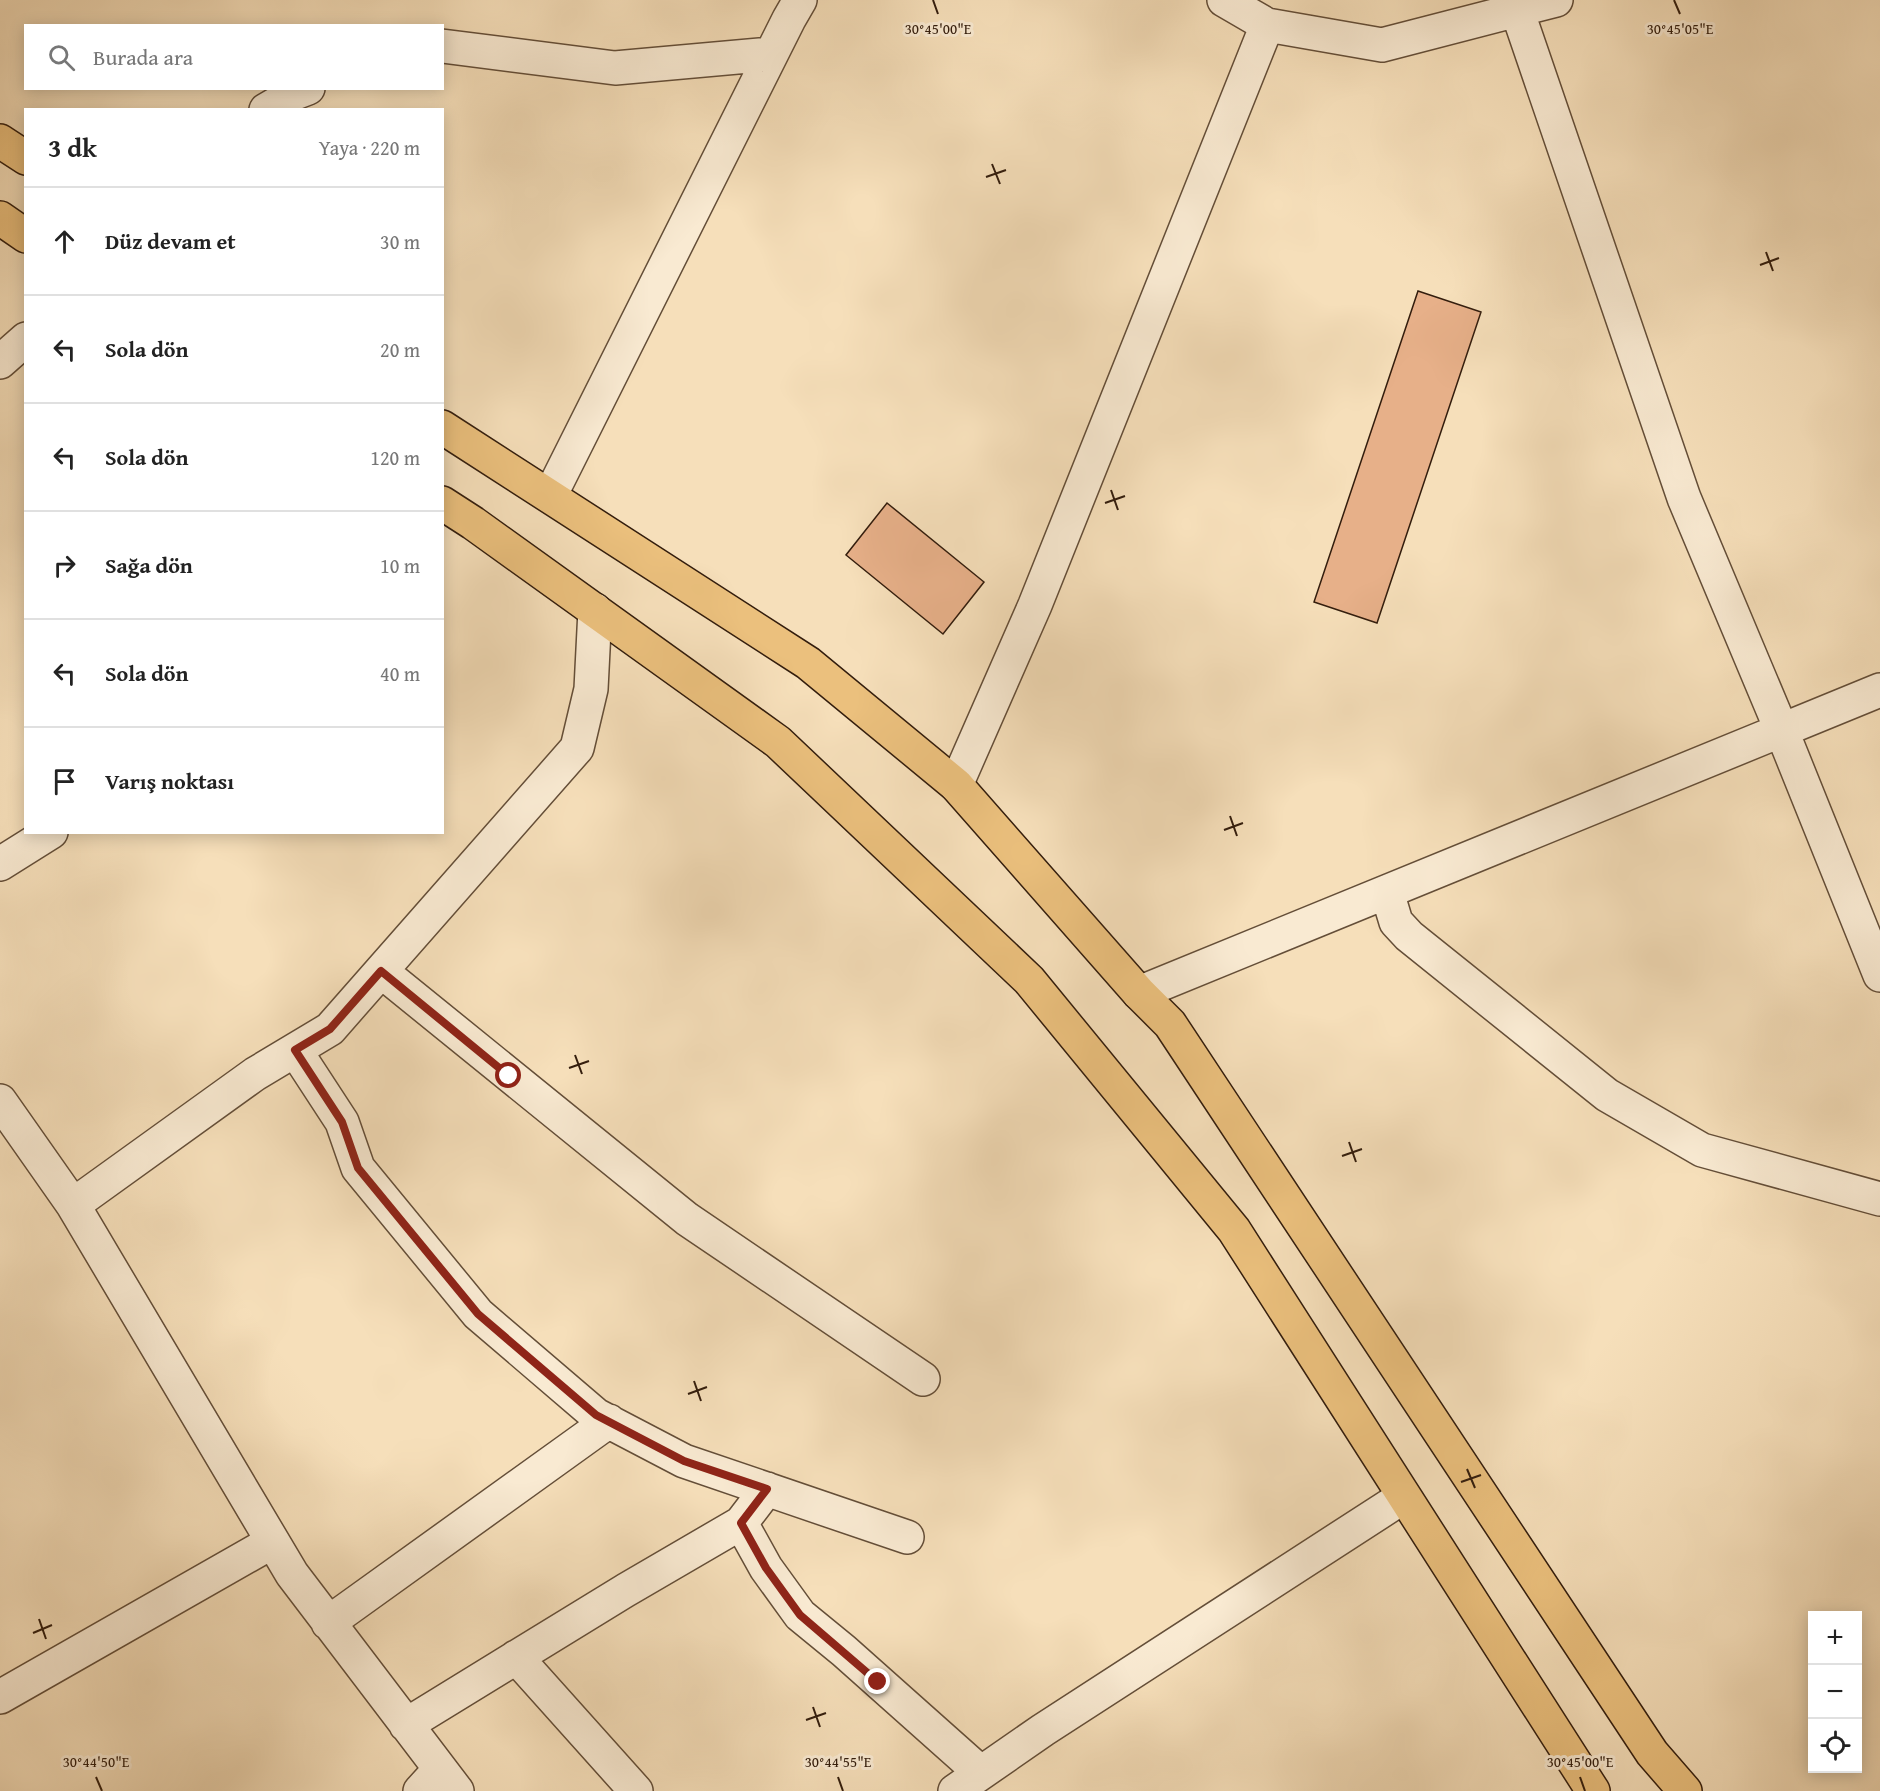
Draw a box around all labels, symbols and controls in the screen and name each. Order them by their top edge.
text: 30°45'00"E [905,18,972,39]
text: 30°45'05"E [1647,18,1714,39]
search box [24,24,444,90]
icon: search [45,41,78,74]
text: Burada ara [93,41,193,73]
text: 3 dk [48,128,97,167]
text: Yaya · 220 m [319,133,420,162]
icon: ahead [48,225,81,258]
text: Düz devam et [105,225,236,257]
text: 30 m [380,227,420,256]
icon: left [48,333,81,366]
text: Sola dön [105,333,189,365]
text: 20 m [380,335,420,364]
icon: left [48,441,81,474]
text: Sola dön [105,441,189,473]
text: 120 m [370,443,420,472]
icon: right [48,549,81,582]
text: Sağa dön [105,549,193,581]
text: 10 m [380,551,420,580]
icon: left [48,657,81,690]
text: Sola dön [105,657,189,689]
text: 40 m [380,659,420,688]
icon: arrive [48,765,81,798]
text: Varış noktası [105,765,234,797]
route start [495,1062,521,1088]
map controls [1808,1611,1862,1773]
button: + [1808,1611,1862,1665]
button: − [1808,1665,1862,1719]
route end [864,1668,890,1694]
button: locate [1808,1719,1862,1773]
text: 30°44'50"E [63,1751,130,1772]
text: 30°44'55"E [805,1751,872,1772]
text: 30°45'00"E [1547,1751,1614,1772]

